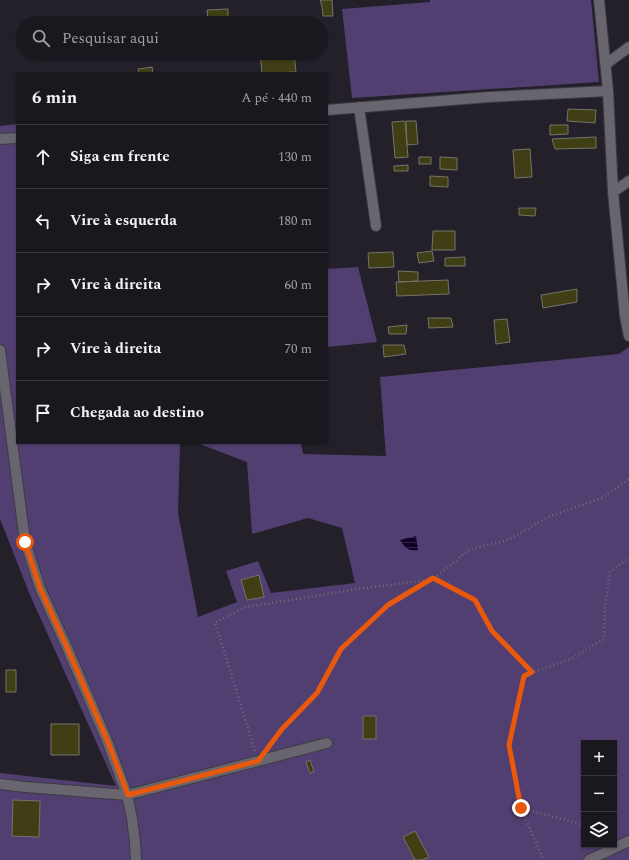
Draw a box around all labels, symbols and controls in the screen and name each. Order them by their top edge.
search box [16,16,328,60]
icon: search [30,27,52,49]
text: Pesquisar aqui [62,27,159,50]
text: 6 min [32,85,77,111]
text: A pé · 440 m [242,88,312,108]
text: Siga em frente [70,145,170,168]
icon: ahead [32,146,54,168]
text: 130 m [278,147,312,167]
text: Vire à esquerda [70,209,177,232]
icon: left [32,210,54,232]
text: 180 m [278,211,312,231]
text: Vire à direita [70,273,161,296]
icon: right [32,274,54,296]
text: 60 m [285,275,312,295]
text: Vire à direita [70,337,161,360]
icon: right [32,338,54,360]
text: 70 m [285,339,312,359]
text: Chegada ao destino [70,401,204,424]
icon: arrive [32,402,54,424]
route start [16,533,34,551]
map controls [581,740,617,848]
button: + [581,740,617,776]
button: − [581,776,617,812]
route end [512,799,530,817]
button: layers [581,812,617,848]

